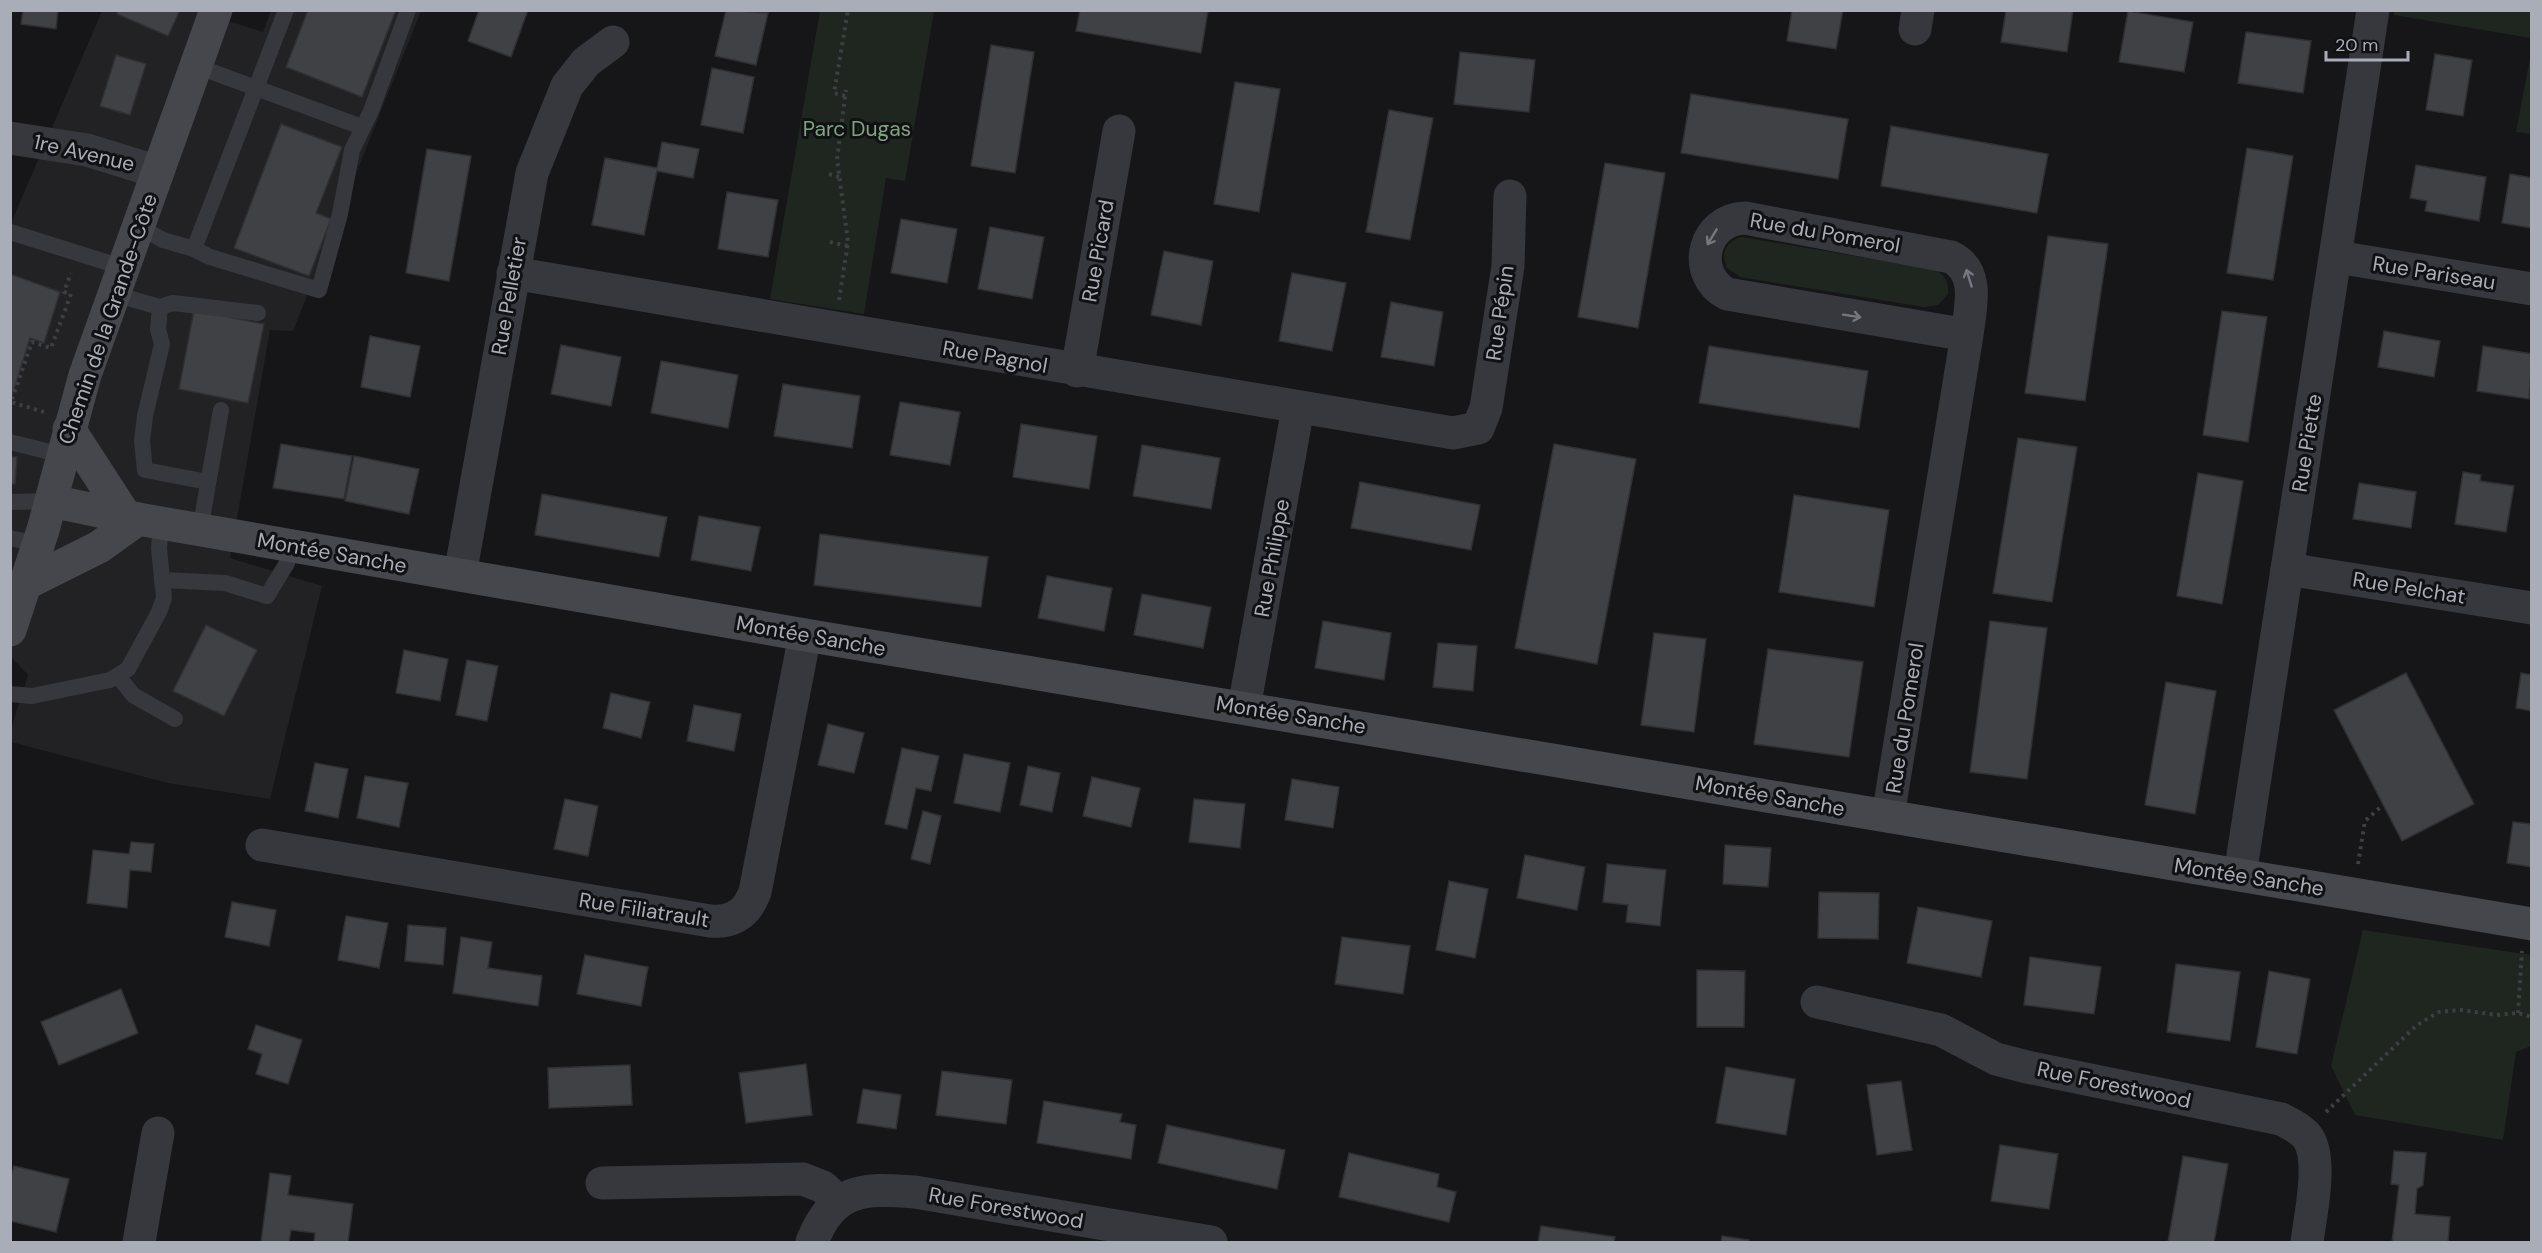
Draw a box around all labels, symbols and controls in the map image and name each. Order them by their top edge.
scale bar [2326,24,2408,62]
text: 20 m [2335,33,2378,57]
park label: Parc Dugas [803,115,911,143]
street label: 1re Avenue [31,128,137,178]
street label: Chemin de la Grande-Côte [52,190,164,448]
street label: Rue Picard [1075,198,1121,304]
street label: Rue du Pomerol [1748,206,1902,260]
one-way arrow [1706,228,1718,245]
street label: Rue Pelletier [485,235,533,357]
street label: Rue Pariseau [2371,249,2497,297]
street label: Rue Pépin [1479,264,1521,362]
one-way arrow [1962,269,1973,287]
one-way arrow [1842,310,1862,321]
street label: Rue Pagnol [940,334,1050,380]
street label: Rue Piette [2285,392,2329,494]
street label: Rue Philippe [1248,497,1296,619]
street label: Montée Sanche [255,526,409,580]
street label: Rue Pelchat [2351,565,2467,611]
street label: Montée Sanche [734,609,888,663]
street label: Rue du Pomerol [1879,641,1931,795]
street label: Montée Sanche [1214,689,1368,741]
street label: Montée Sanche [1693,769,1847,823]
street label: Montée Sanche [2172,851,2326,903]
street label: Rue Filiatrault [577,886,711,934]
street label: Rue Forestwood [2035,1055,2193,1115]
street label: Rue Forestwood [926,1181,1086,1235]

